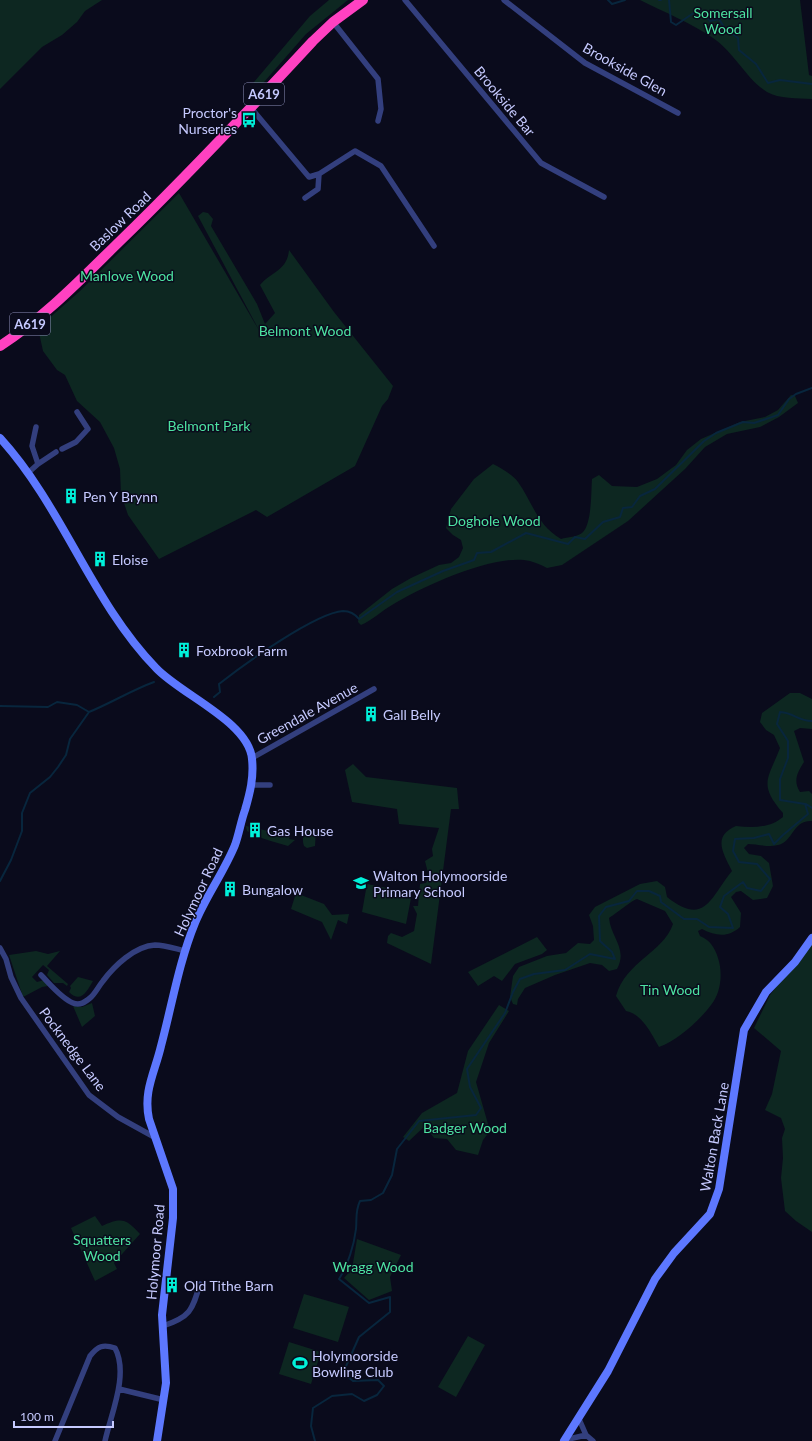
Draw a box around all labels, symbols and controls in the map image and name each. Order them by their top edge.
park label: Somersall Wood [693,4,753,37]
street label: Brookside Glen [580,39,670,99]
street label: Brookside Bar [471,63,539,139]
road number: A619 [244,83,284,105]
place label: Proctor's Nurseries [178,104,237,137]
bus stop icon: Proctor's Nurseries [240,111,258,129]
street label: Baslow Road [86,188,154,254]
park label: Manlove Wood [80,267,174,284]
road number: A619 [10,313,50,335]
park label: Belmont Wood [259,322,351,339]
park label: Belmont Park [168,417,251,434]
building icon: Pen Y Brynn [62,487,80,505]
place label: Pen Y Brynn [83,488,158,505]
park label: Doghole Wood [448,512,541,529]
building icon: Eloise [91,550,109,568]
place label: Eloise [112,551,148,568]
building icon: Foxbrook Farm [175,641,193,659]
place label: Foxbrook Farm [196,642,288,659]
street label: Greendale Avenue [254,678,360,748]
building icon: Gall Belly [362,705,380,723]
place label: Gall Belly [383,706,441,723]
building icon: Gas House [246,821,264,839]
place label: Gas House [267,822,333,839]
street label: Holymoor Road [170,845,226,939]
place label: Walton Holymoorside Primary School [373,867,507,900]
school or university icon: Walton Holymoorside Primary School [352,874,370,892]
building icon: Bungalow [221,880,239,898]
place label: Bungalow [242,881,303,898]
park label: Tin Wood [640,981,700,998]
street label: Pocknedge Lane [36,1004,110,1094]
street label: Walton Back Lane [696,1081,732,1193]
park label: Badger Wood [423,1119,507,1136]
street label: Holymoor Road [142,1204,168,1300]
park label: Squatters Wood [73,1231,131,1264]
park label: Wragg Wood [332,1258,414,1275]
building icon: Old Tithe Barn [163,1276,181,1294]
place label: Old Tithe Barn [184,1277,274,1294]
place label: Holymoorside Bowling Club [312,1347,398,1380]
sports icon: Holymoorside Bowling Club [291,1354,309,1372]
scale bar [14,1403,113,1429]
text: 100 m [20,1409,54,1424]

